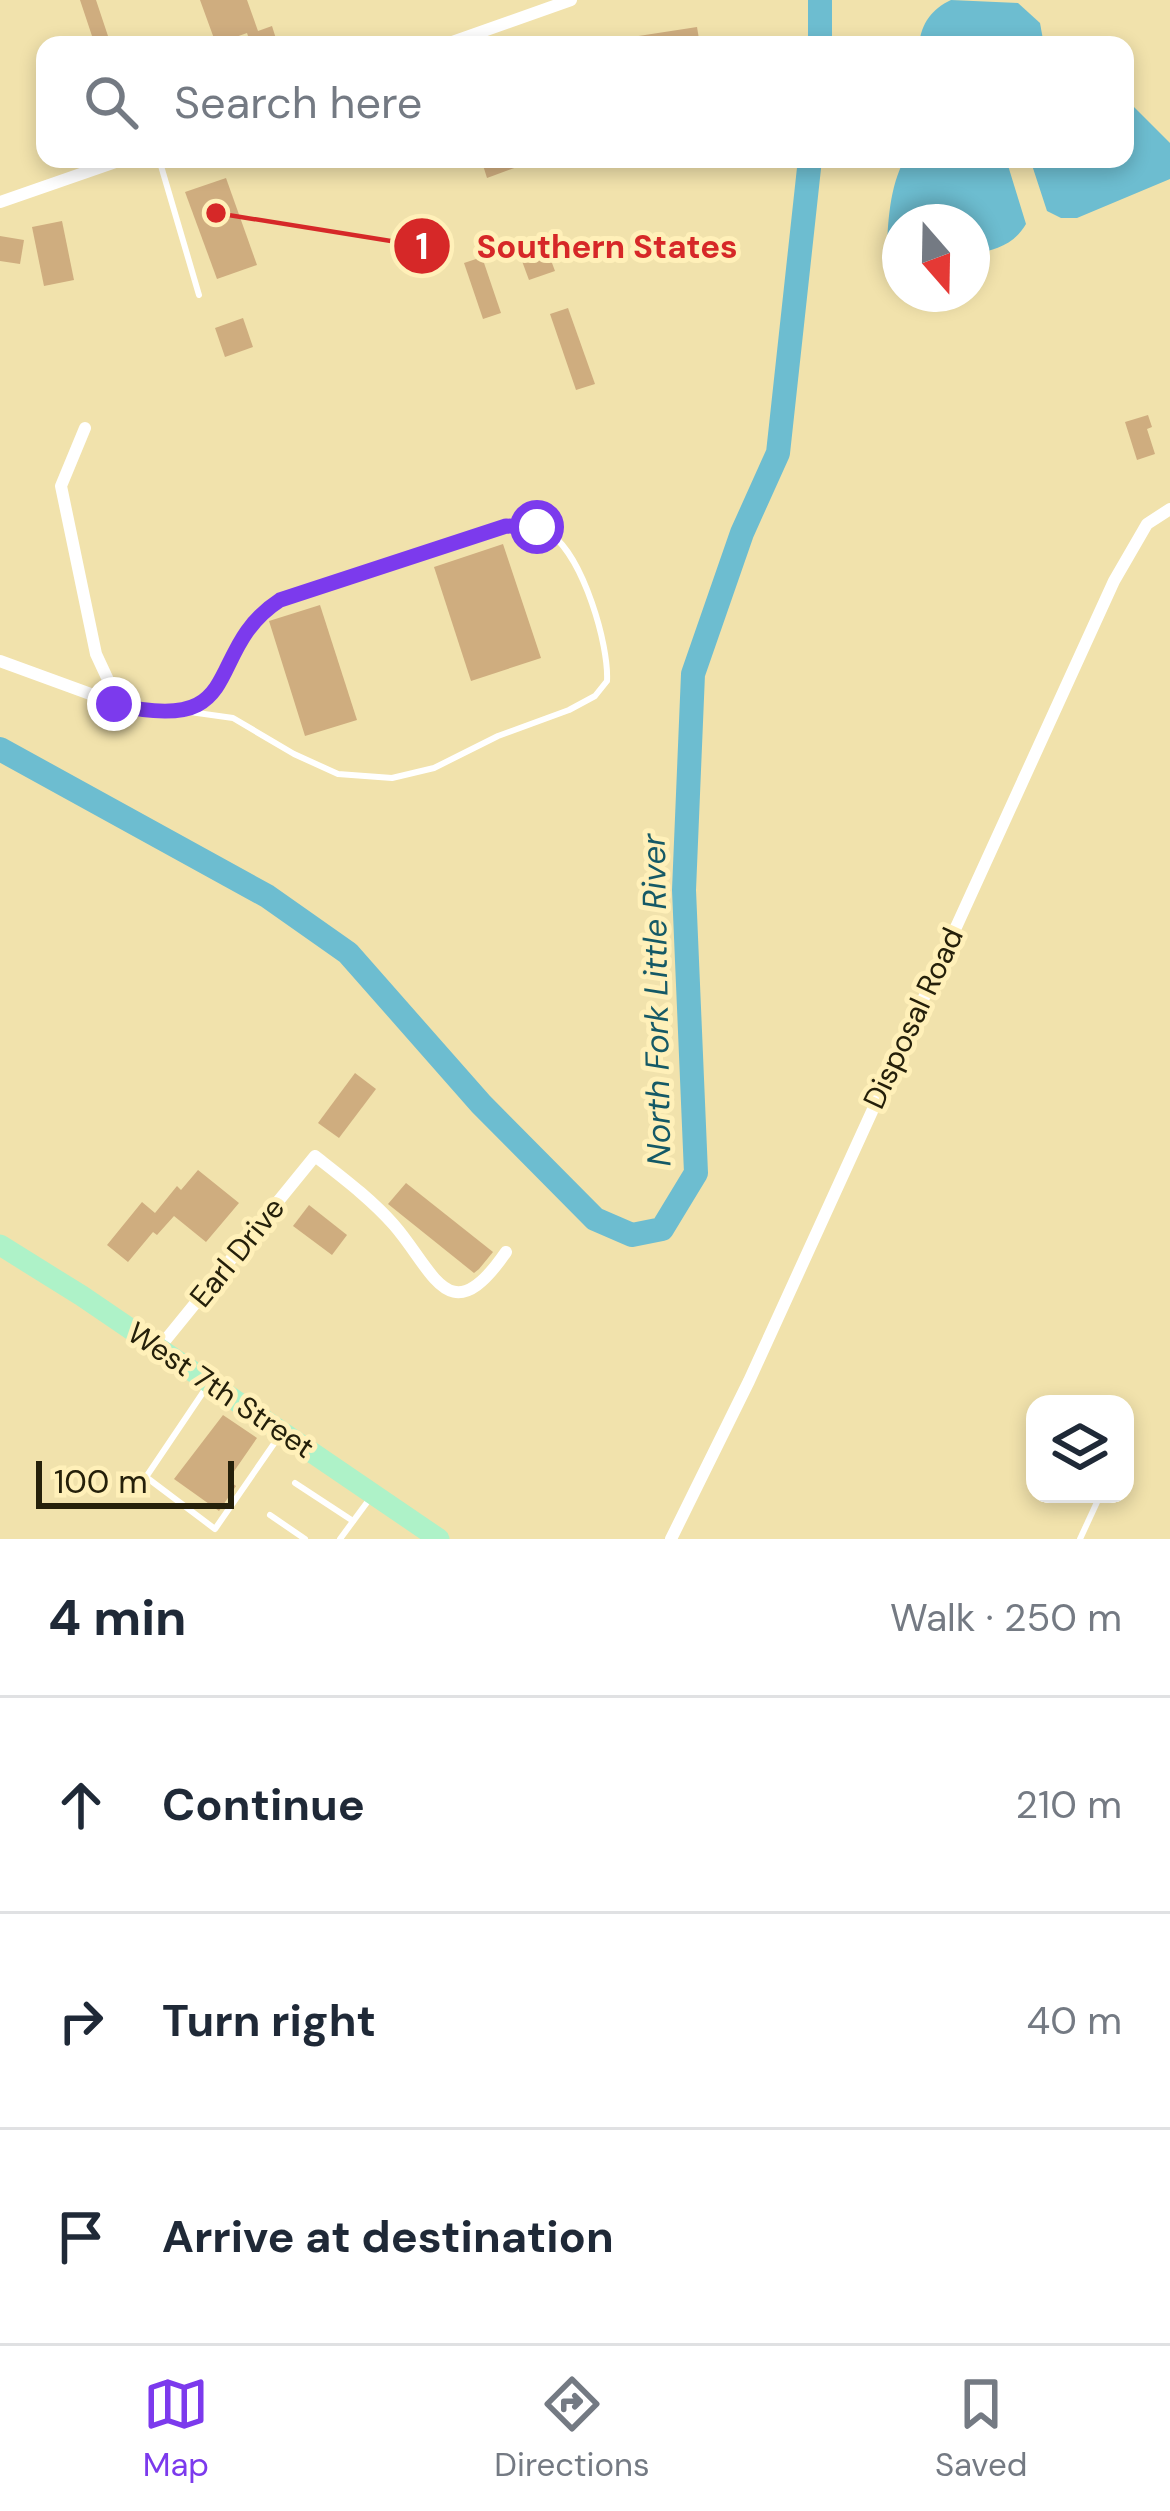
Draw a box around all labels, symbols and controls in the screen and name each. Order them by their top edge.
search box [36,36,1134,168]
icon: search [78,69,144,135]
text: Search here [174,73,422,132]
north arrow [882,204,990,312]
callout: Southern States [392,211,761,280]
text: 1 [415,223,429,270]
text: Southern States [476,225,738,268]
route start [510,500,564,554]
route end [87,677,141,731]
water label: North Fork Little River [632,833,680,1167]
street label: Disposal Road [854,921,972,1115]
street label: Earl Drive [181,1189,293,1315]
street label: West 7th Street [120,1313,322,1467]
map controls [1026,1395,1134,1503]
button: layers [1026,1395,1134,1503]
scale bar [36,1455,234,1508]
text: 100 m [54,1460,148,1503]
text: 4 min [48,1584,187,1651]
text: Walk · 250 m [890,1592,1122,1643]
icon: ahead [48,1772,114,1838]
text: Continue [162,1775,365,1834]
text: 210 m [1016,1779,1122,1830]
icon: right [48,1988,114,2054]
text: Turn right [162,1991,376,2050]
text: 40 m [1027,1995,1122,2046]
icon: arrive [48,2204,114,2270]
text: Arrive at destination [162,2207,614,2266]
tab: Map [143,2371,209,2486]
tab: Directions [494,2371,650,2486]
tab: Saved [935,2371,1027,2486]

